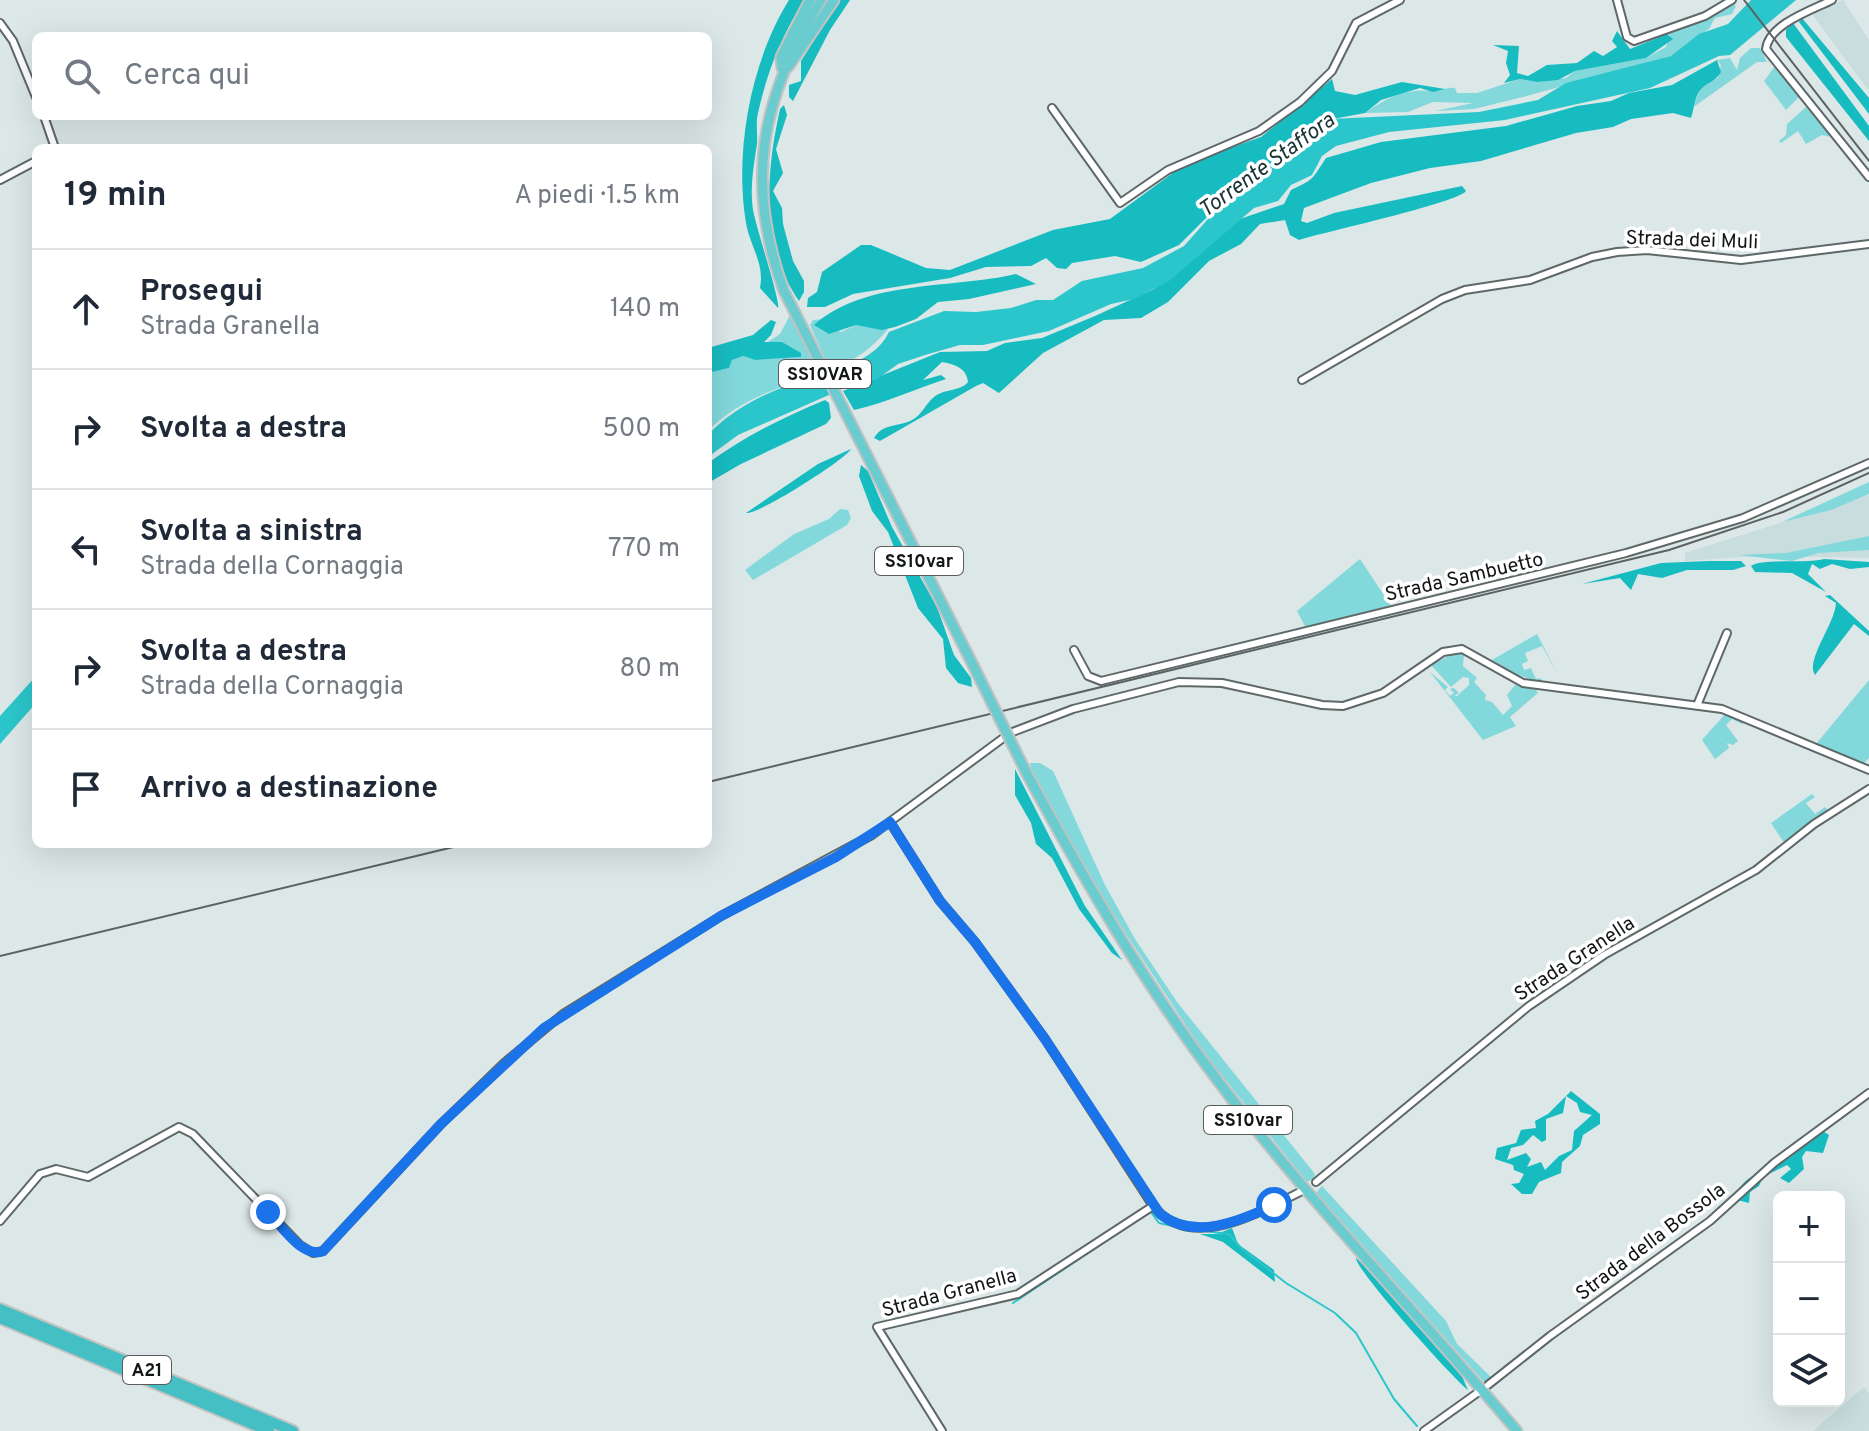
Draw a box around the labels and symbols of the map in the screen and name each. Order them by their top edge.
water label: Torrente Staffora [1194,107,1341,224]
street label: Strada dei Muli [1625,226,1759,256]
road number: SS10VAR [779,360,871,388]
road number: SS10var [875,547,963,575]
street label: Strada Sambuetto [1383,547,1546,609]
street label: Strada Granella [1510,911,1640,1008]
road number: SS10var [1204,1106,1292,1134]
street label: Strada della Bossola [1571,1178,1731,1307]
route start [1256,1187,1292,1223]
route end [250,1194,286,1230]
street label: Strada Granella [879,1263,1020,1324]
road number: A21 [123,1356,171,1384]

